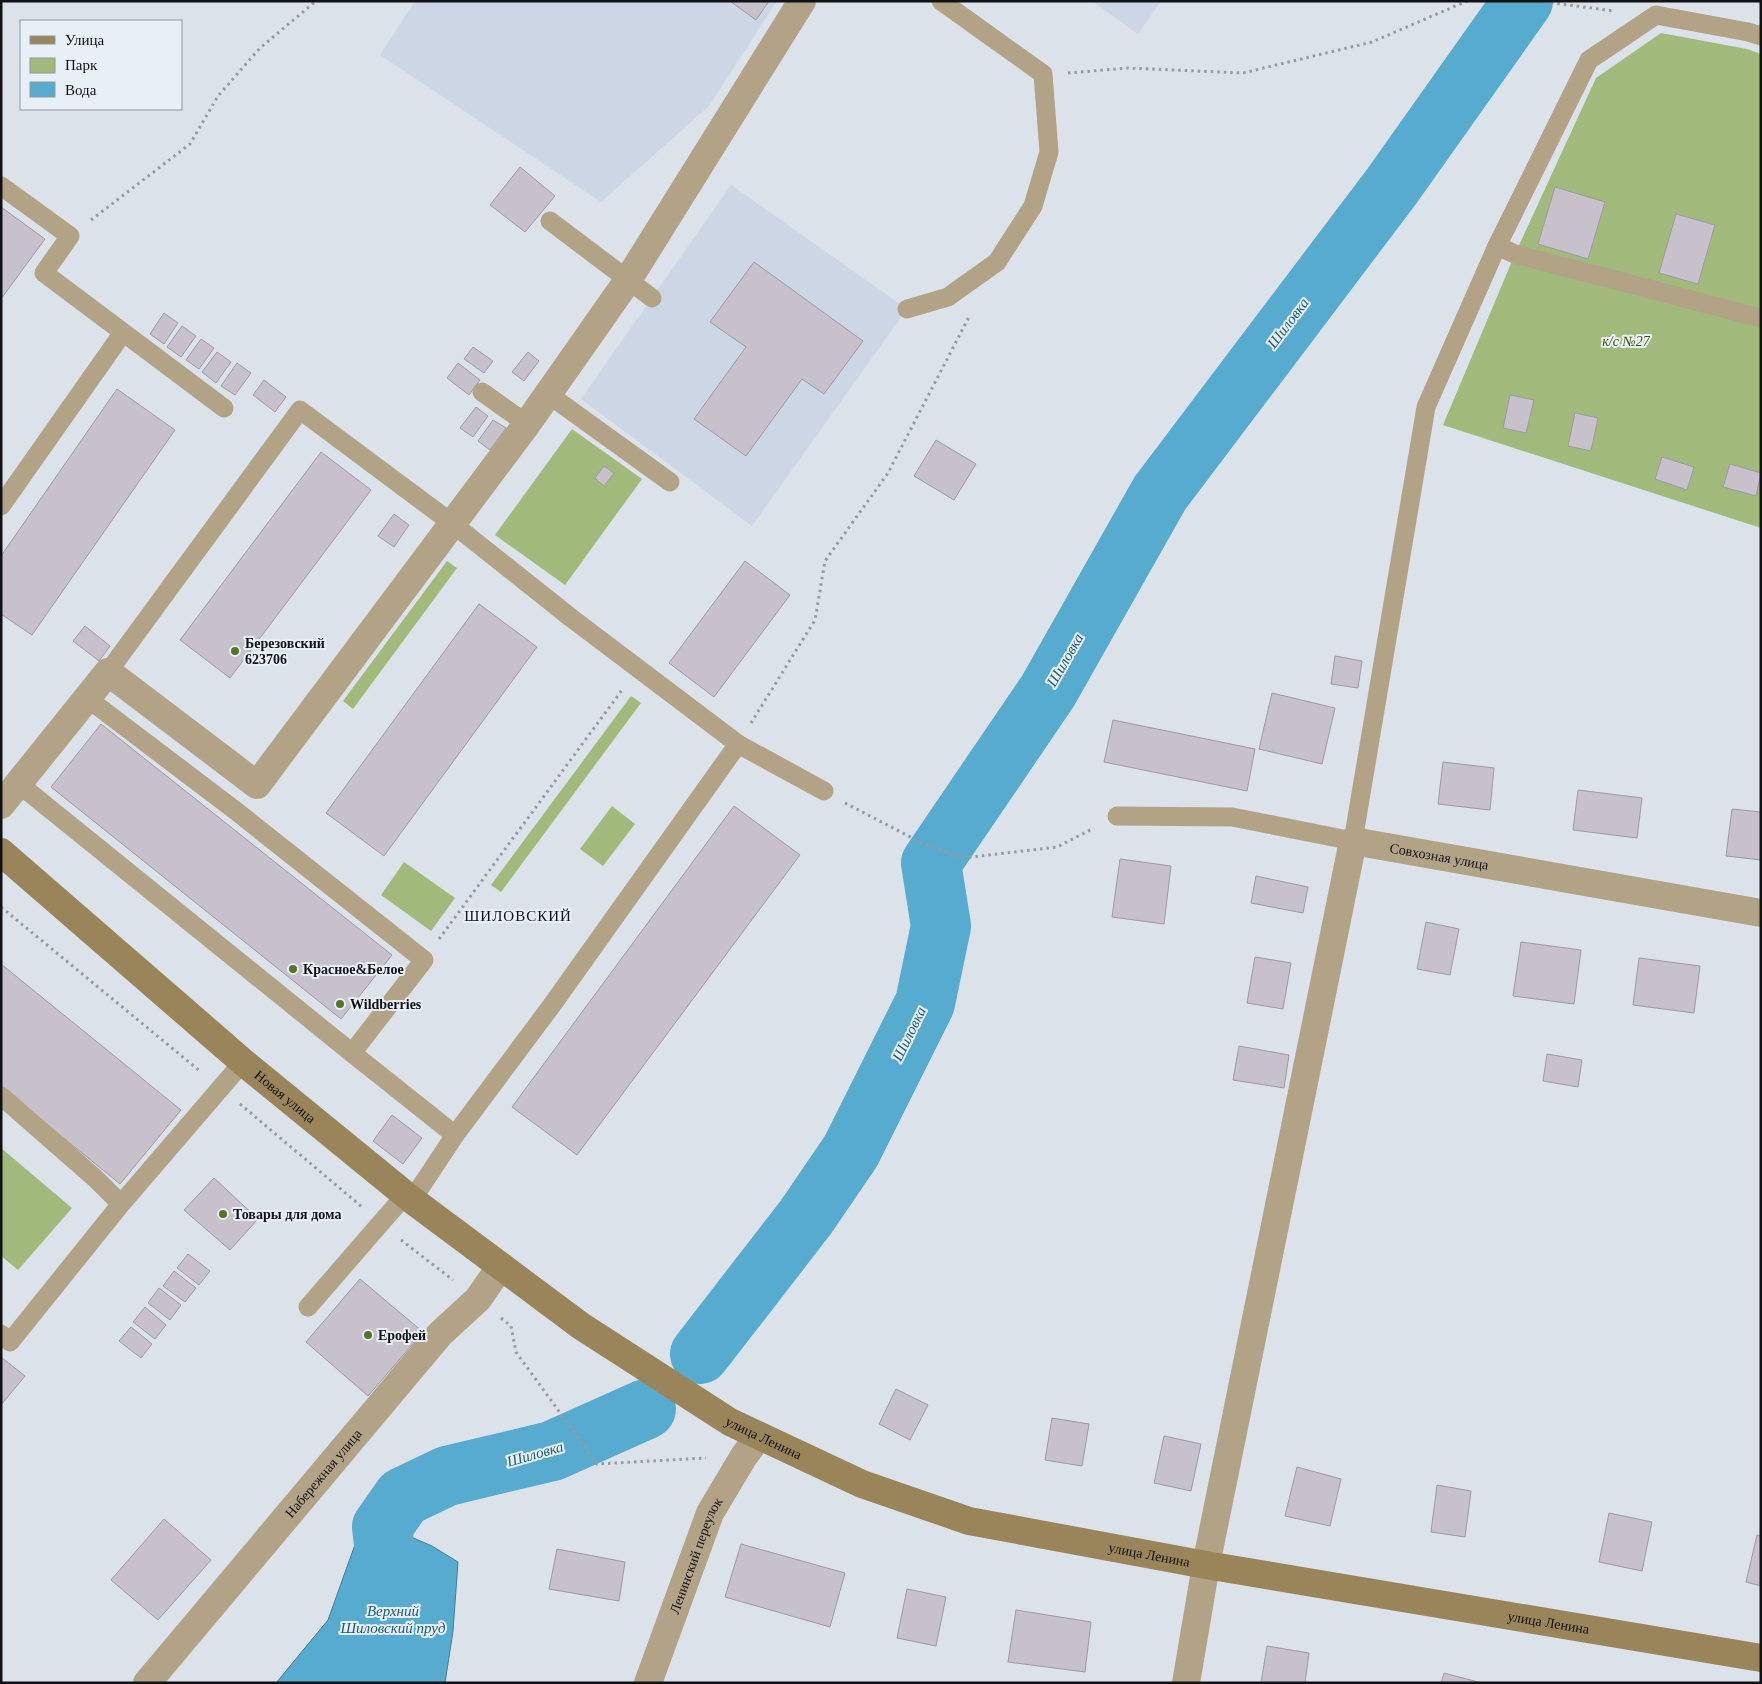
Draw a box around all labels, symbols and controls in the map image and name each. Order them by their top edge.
legend [20,20,182,110]
text: Улица [65,32,104,48]
text: Парк [65,57,98,73]
text: Вода [65,82,97,98]
water label: Шиловка [1264,295,1312,352]
park label: к/с №27 [1602,334,1651,349]
water label: Шиловка [1043,631,1086,690]
place label: Березовский 623706 [245,636,325,667]
marker: Березовский 623706 [229,645,241,657]
street label: Совхозная улица [1389,840,1491,872]
district label: ШИЛОВСКИЙ [464,908,572,924]
place label: Красное&Белое [303,962,404,977]
marker: Красное&Белое [287,963,299,975]
place label: Wildberries [350,997,422,1012]
marker: Wildberries [334,998,346,1010]
water label: Шиловка [889,1004,929,1064]
street label: Новая улица [252,1067,319,1126]
place label: Товары для дома [233,1207,341,1222]
marker: Товары для дома [217,1208,229,1220]
place label: Ерофей [378,1328,426,1343]
marker: Ерофей [362,1329,374,1341]
street label: улица Ленина [723,1414,805,1463]
street label: Набережная улица [282,1425,365,1520]
water label: Шиловка [504,1438,565,1470]
street label: Ленинский переулок [666,1495,725,1616]
street label: улица Ленина [1107,1540,1192,1570]
water label: Верхний Шиловский пруд [339,1603,446,1636]
street label: улица Ленина [1507,1608,1591,1637]

